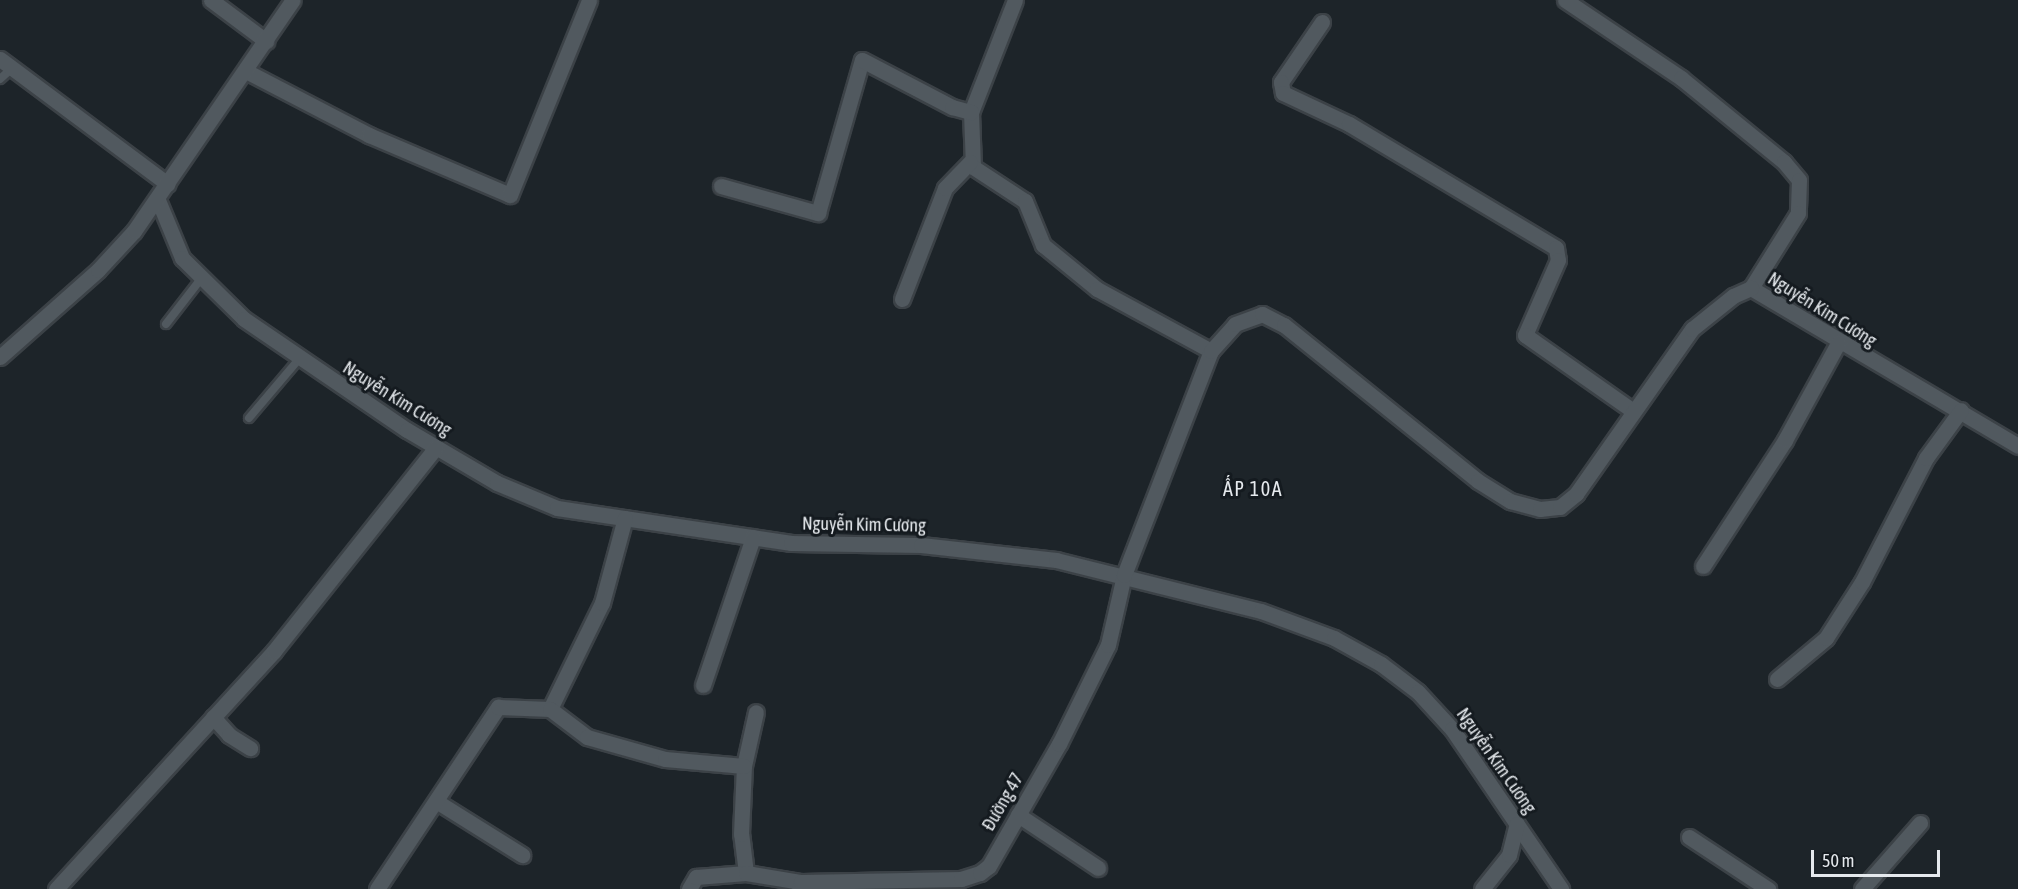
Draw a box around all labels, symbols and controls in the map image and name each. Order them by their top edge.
street label: Nguyễn Kim Cương [1764,268,1880,352]
street label: Nguyễn Kim Cương [339,357,455,441]
district label: ẤP 10A [1223,476,1283,500]
street label: Nguyễn Kim Cương [802,513,926,537]
street label: Nguyễn Kim Cương [1452,704,1540,818]
street label: Đường 47 [978,769,1028,835]
scale bar [1814,838,1943,876]
text: 50 m [1822,850,1854,871]

